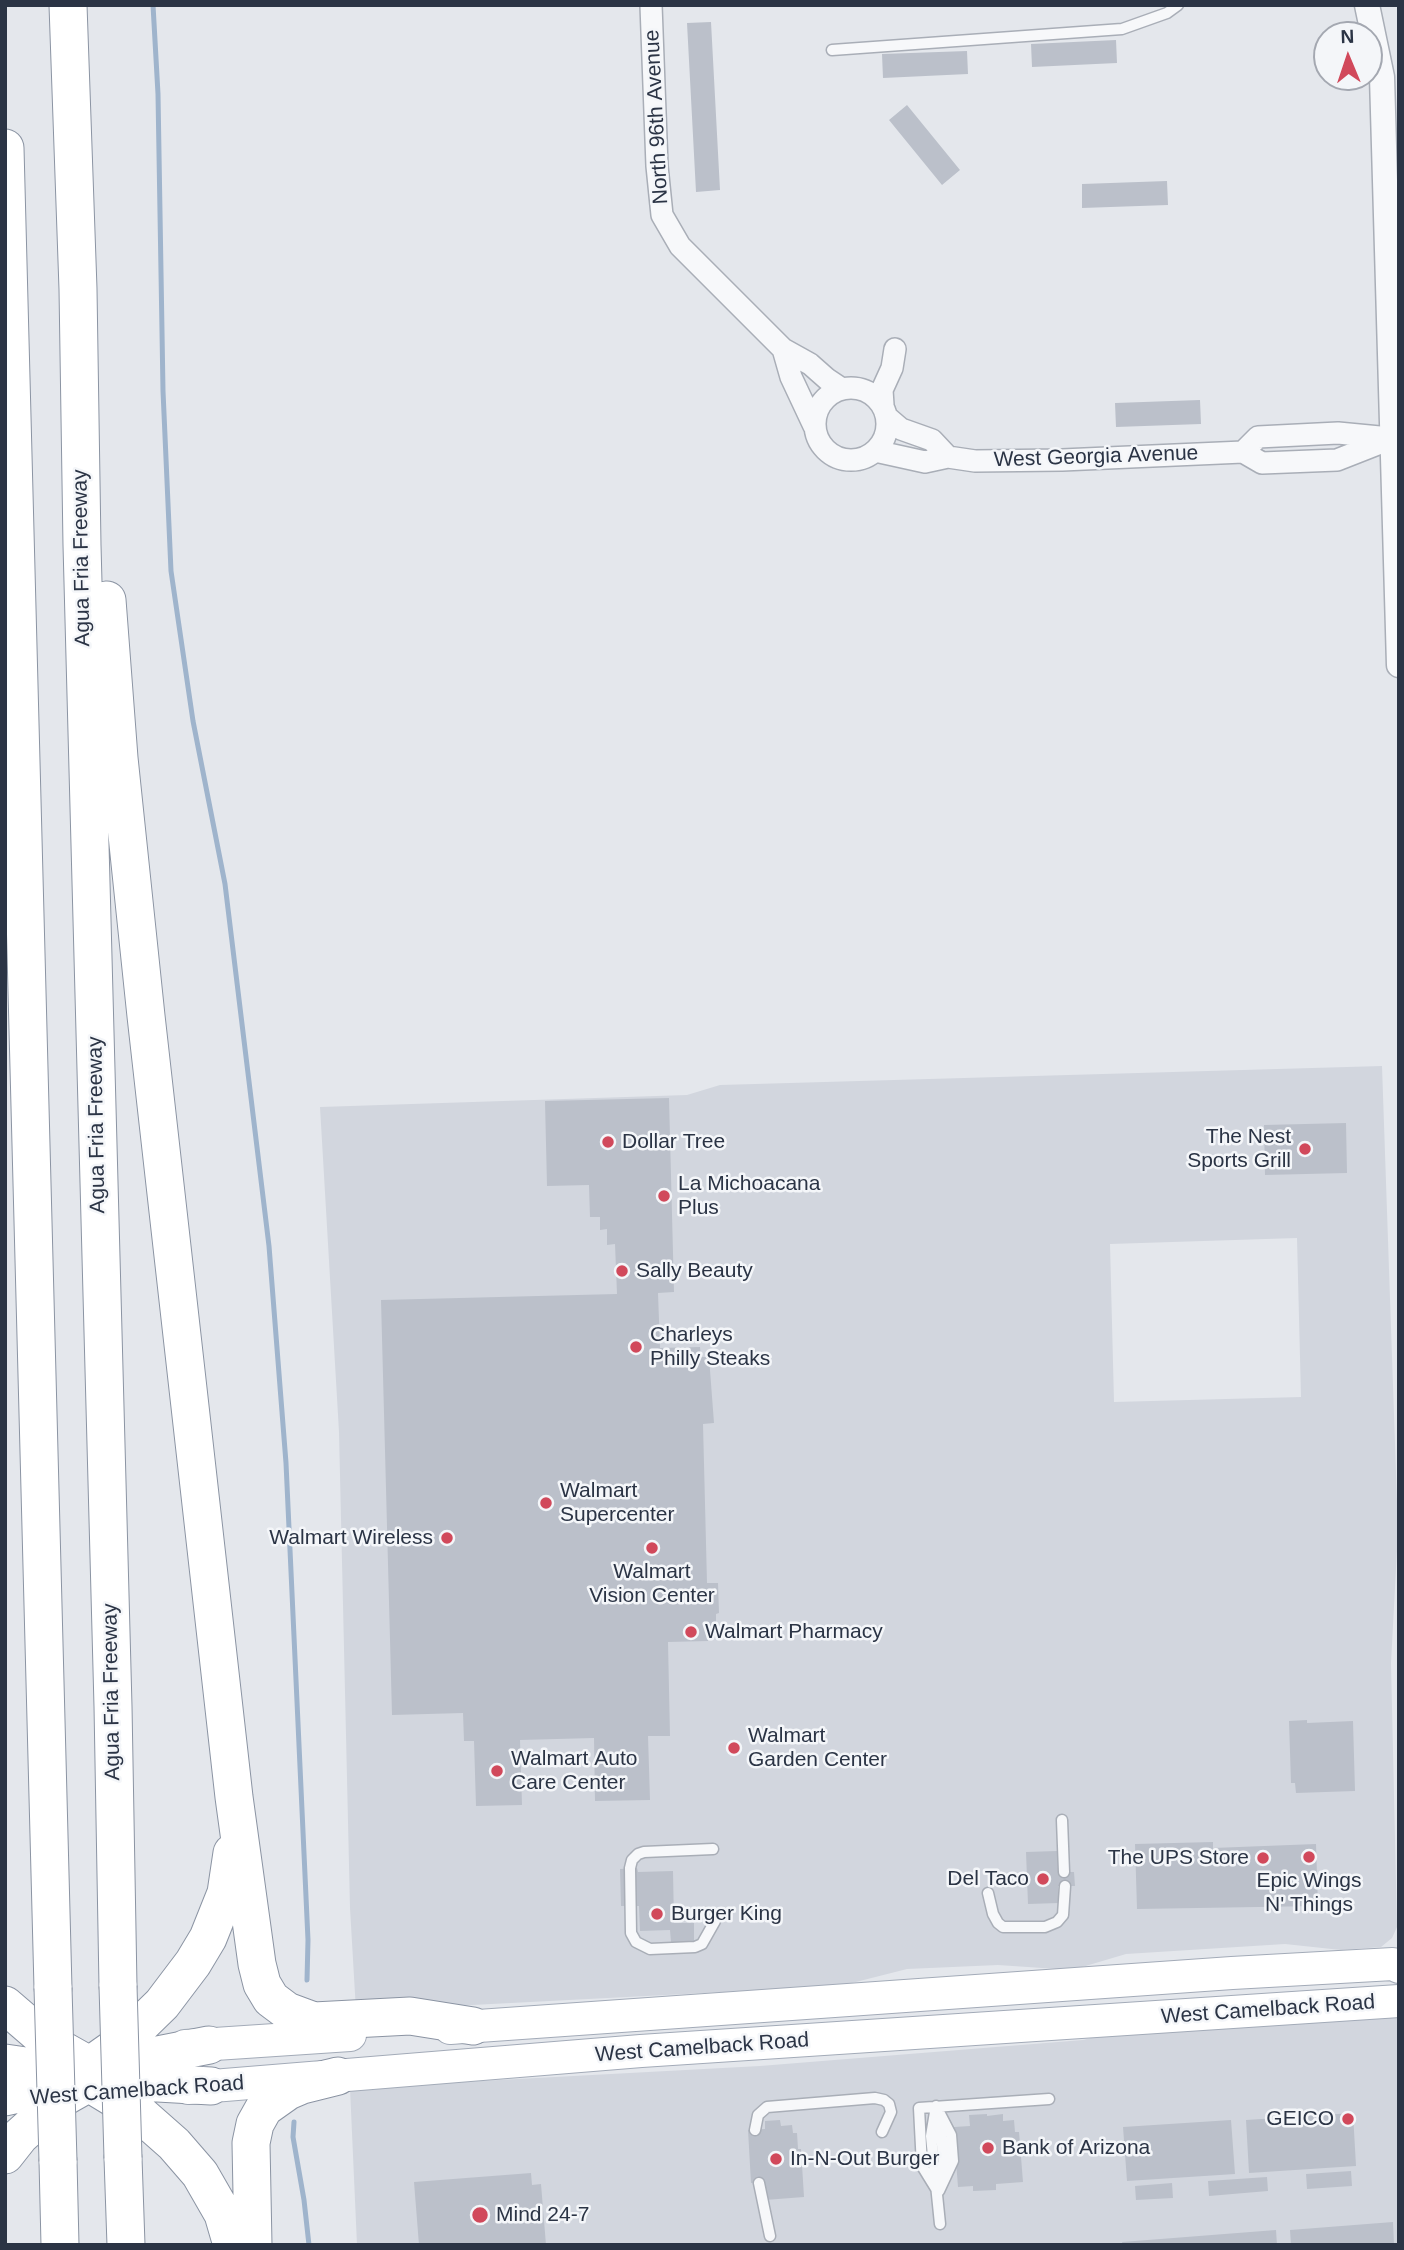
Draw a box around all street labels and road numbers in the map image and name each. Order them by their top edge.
street label: North 96th Avenue [640,29,674,205]
street label: West Georgia Avenue [993,441,1199,473]
street label: Agua Fria Freeway [68,469,96,647]
street label: Agua Fria Freeway [83,1036,111,1214]
street label: Agua Fria Freeway [98,1603,126,1781]
street label: West Camelback Road [1160,1990,1376,2030]
street label: West Camelback Road [594,2028,810,2068]
street label: West Camelback Road [29,2071,245,2111]

